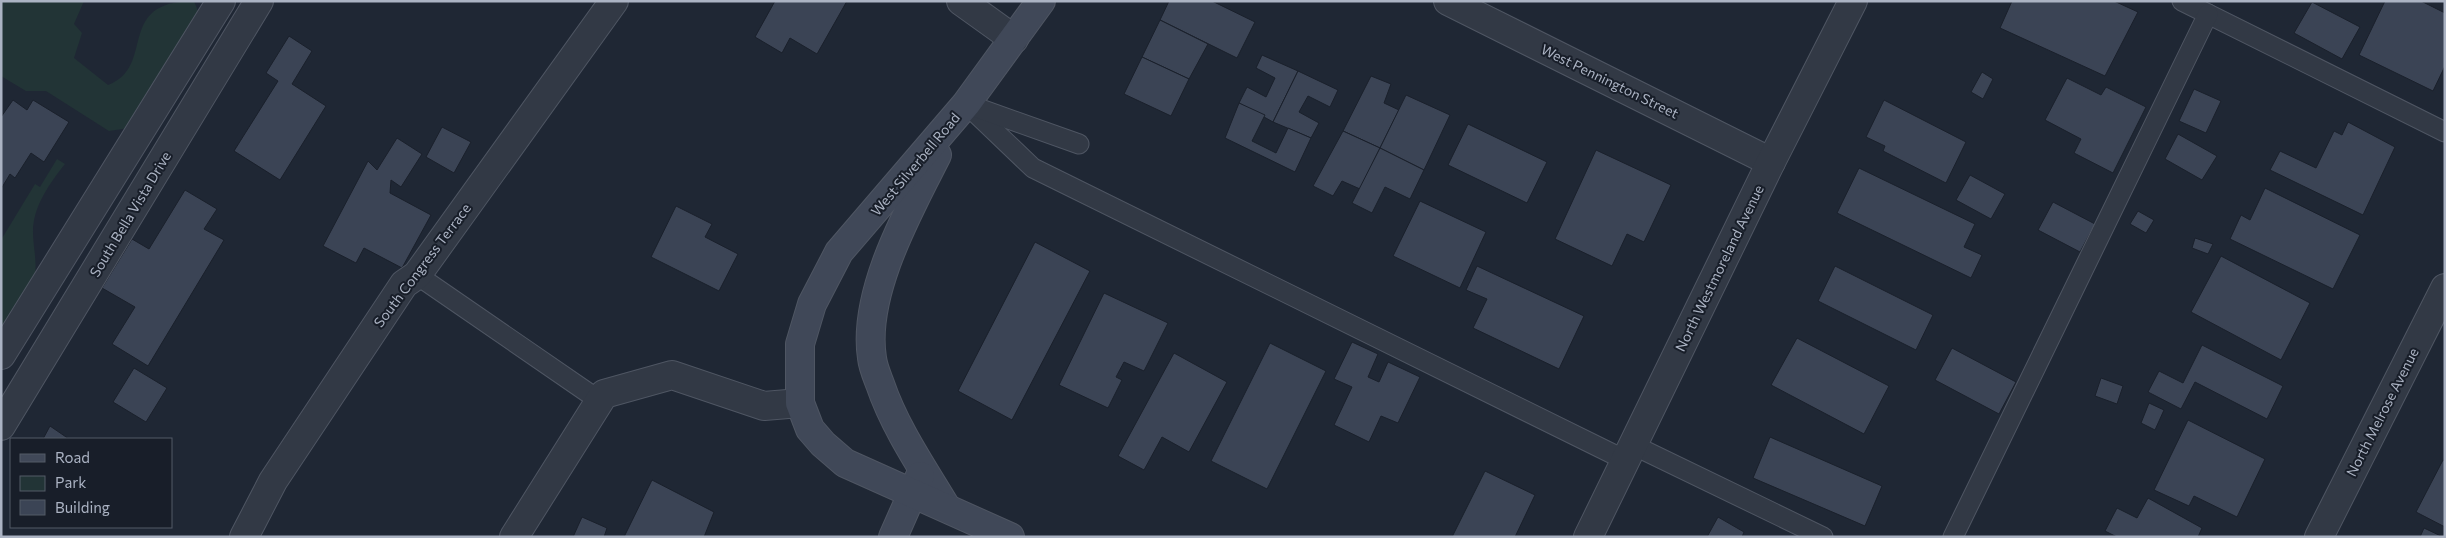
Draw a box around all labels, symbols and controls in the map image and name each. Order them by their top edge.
street label: West Pennington Street [1538,40,1682,122]
street label: West Silverbell Road [867,109,963,219]
street label: South Bella Vista Drive [86,148,174,280]
street label: North Westmoreland Avenue [1671,182,1767,354]
street label: South Congress Terrace [370,200,474,330]
street label: North Melrose Avenue [2342,345,2422,479]
legend [10,438,172,528]
text: Road [55,448,90,466]
text: Park [55,473,86,491]
text: Building [55,498,110,516]

